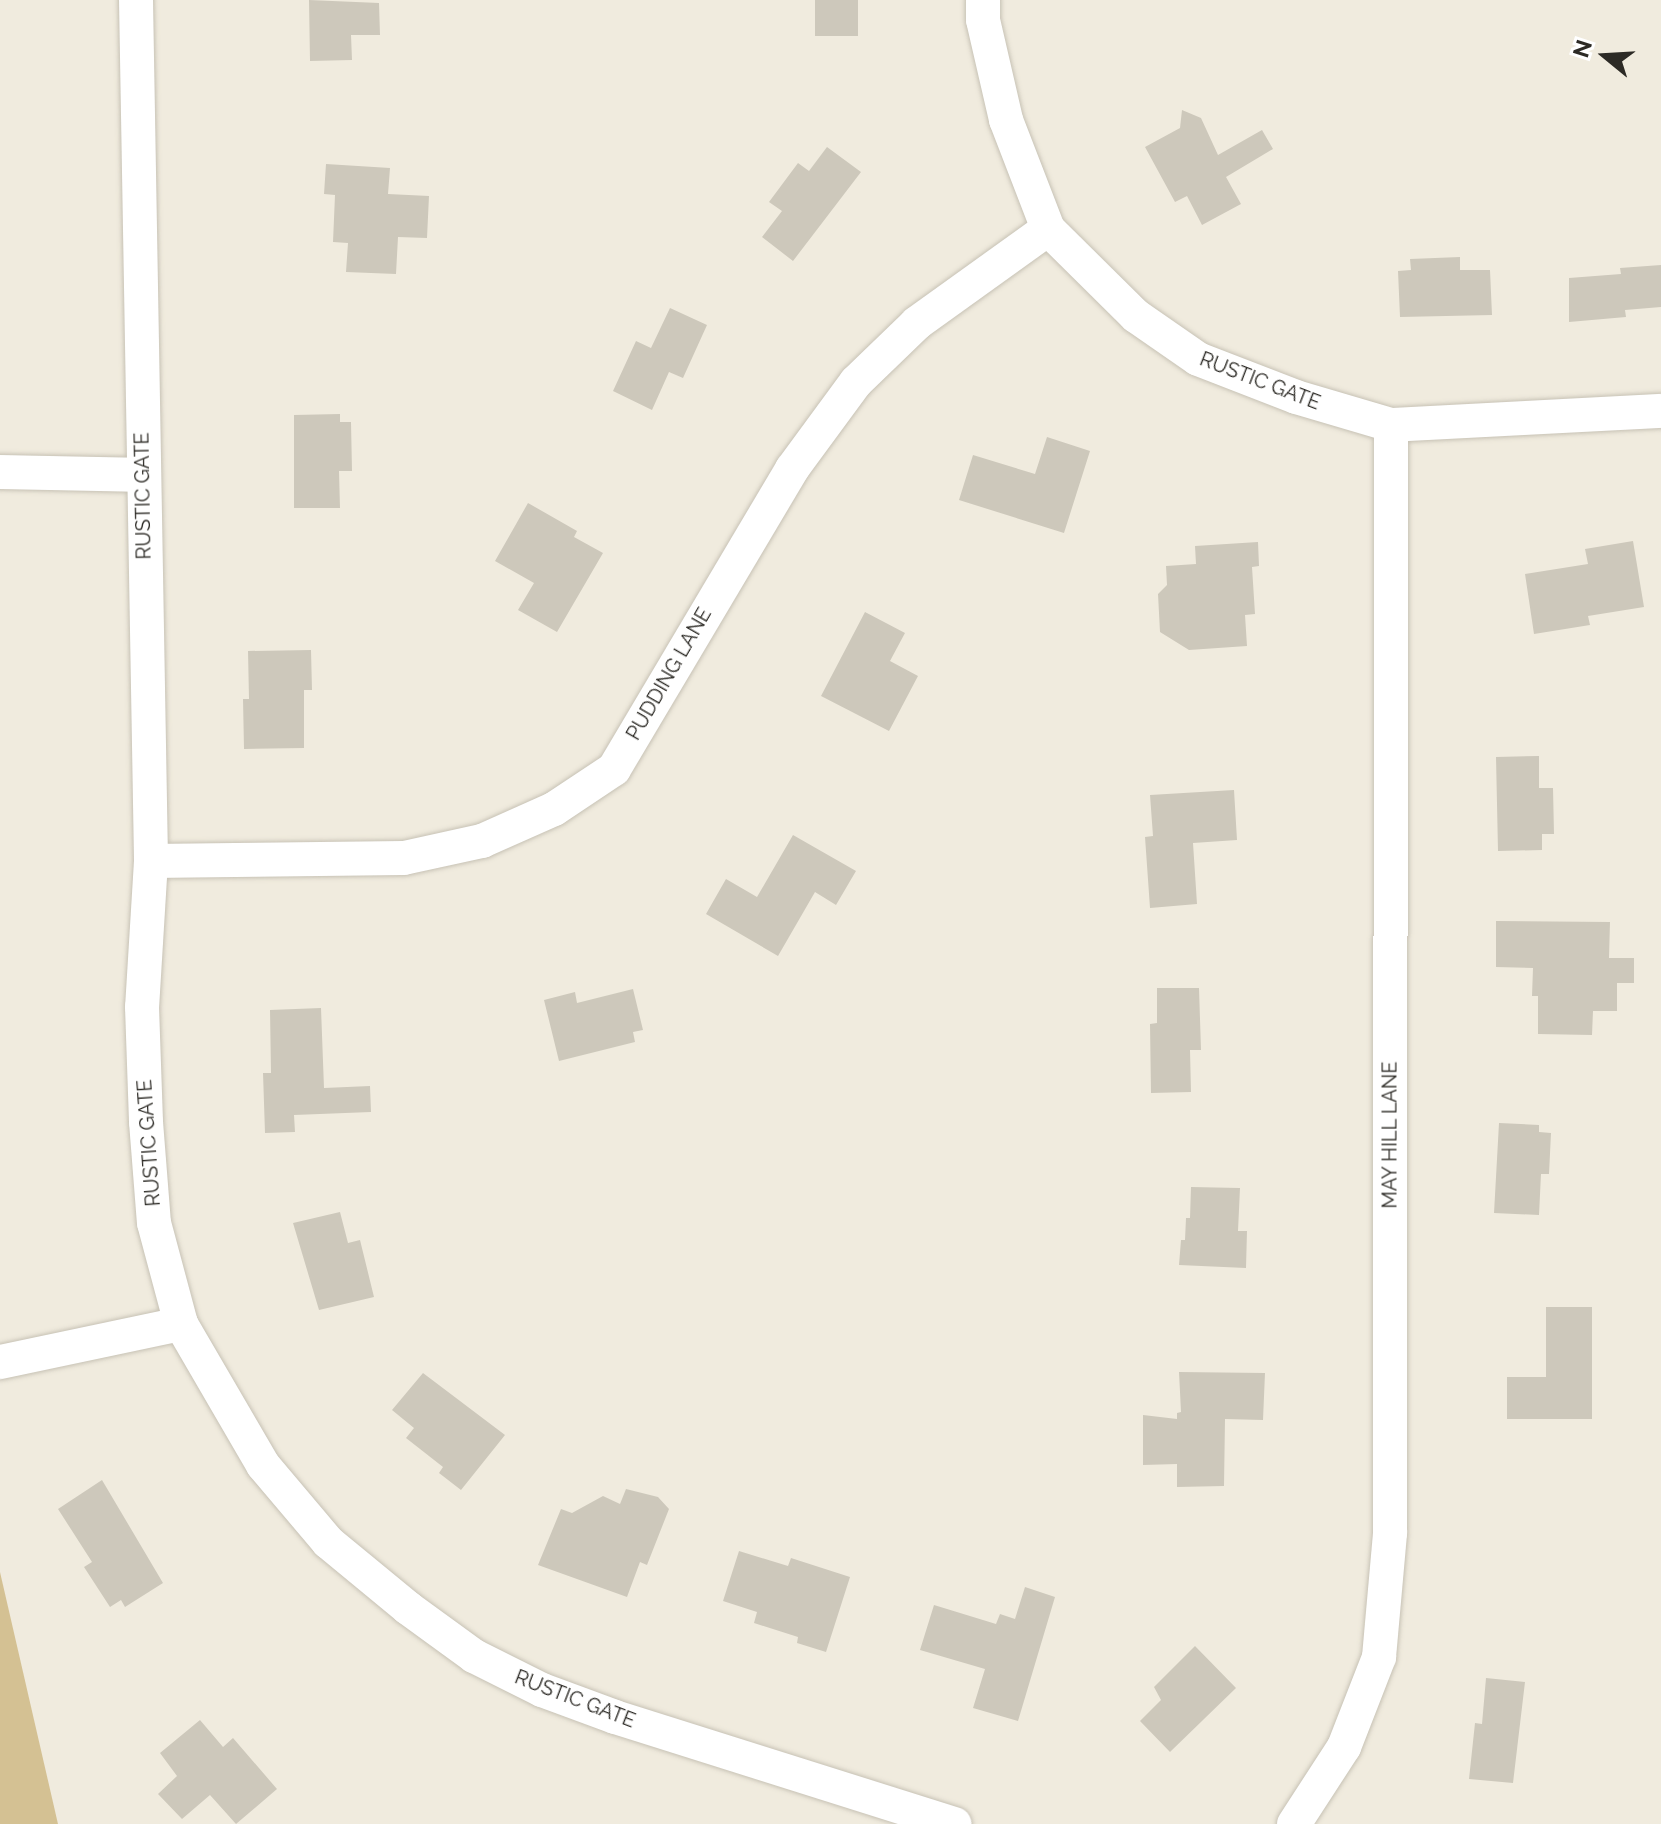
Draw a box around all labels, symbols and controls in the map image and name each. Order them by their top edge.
north arrow [1565,16,1645,96]
text: N [1567,37,1597,61]
street label: RUSTIC GATE [1196,347,1324,415]
street label: RUSTIC GATE [130,432,156,560]
street label: PUDDING LANE [621,604,717,744]
street label: MAY HILL LANE [1378,1061,1402,1209]
street label: RUSTIC GATE [133,1079,165,1207]
street label: RUSTIC GATE [511,1665,639,1733]

